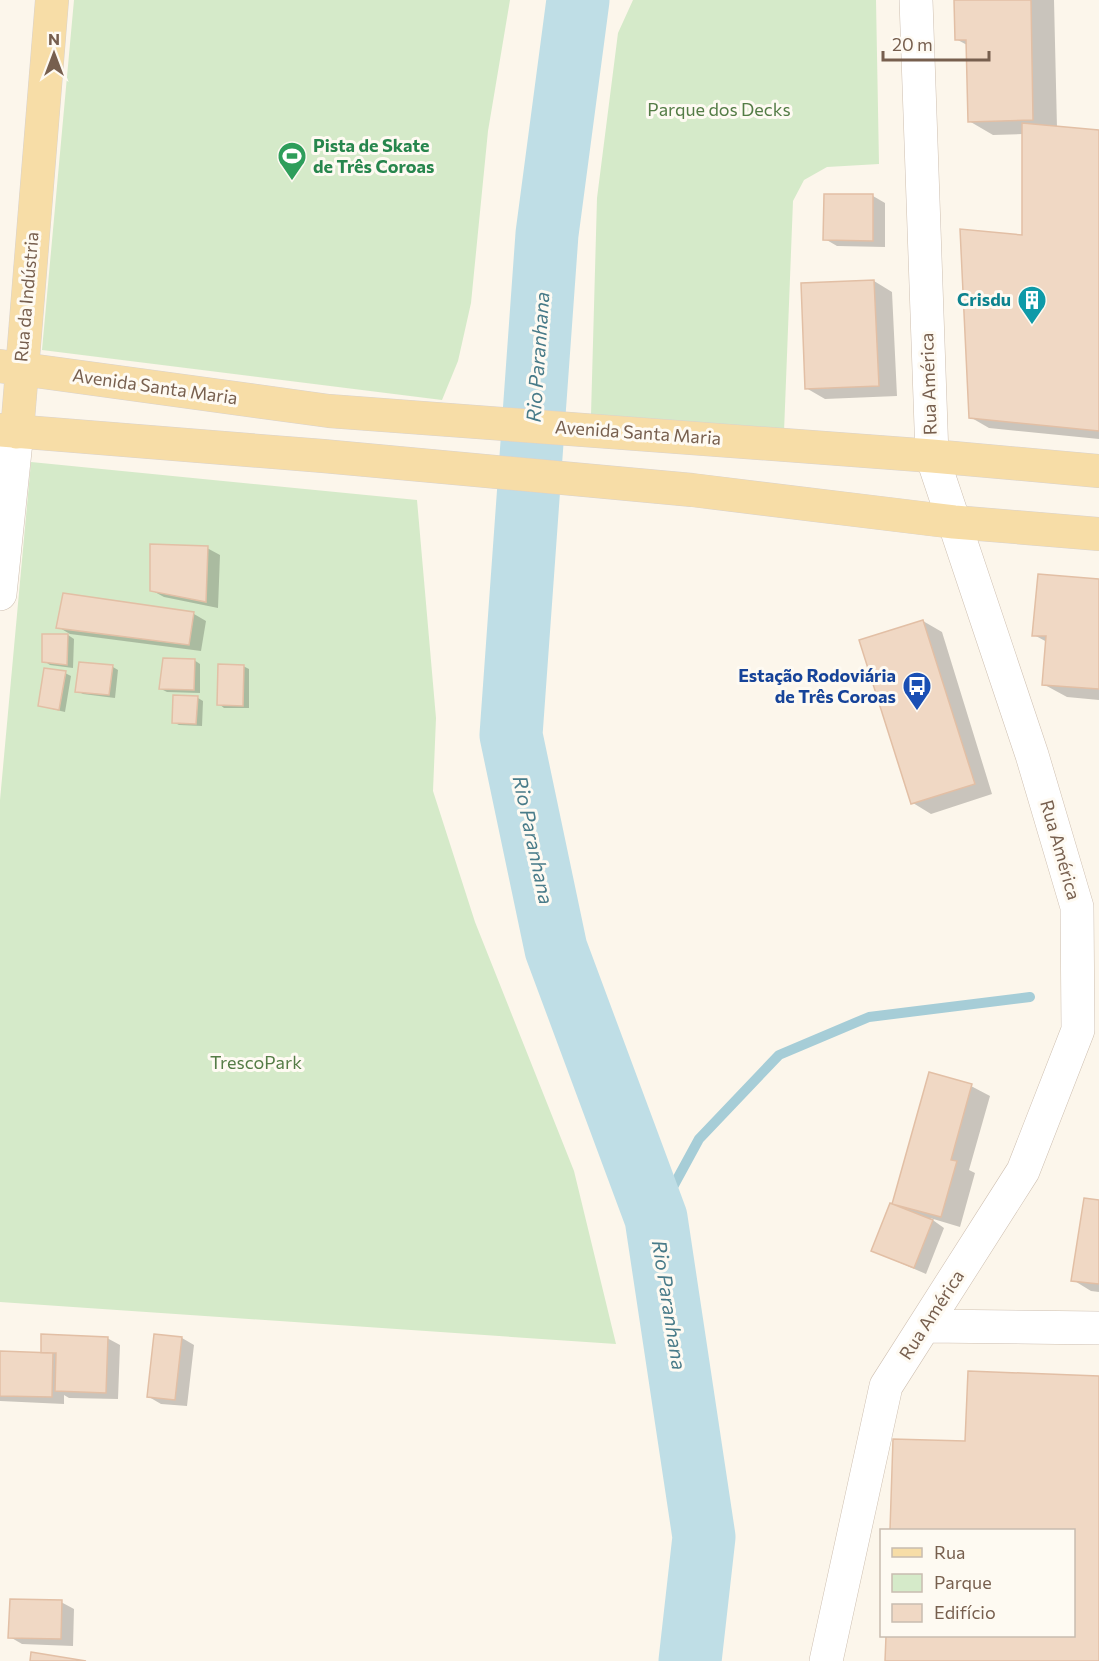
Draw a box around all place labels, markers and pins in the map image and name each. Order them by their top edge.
place label: Pista de Skate de Três Coroas [313,134,434,177]
sports icon: Pista de Skate de Três Coroas [276,140,308,182]
building icon: Crisdu [1016,284,1048,326]
place label: Crisdu [957,288,1011,310]
place label: Estação Rodoviária de Três Coroas [738,664,896,707]
bus stop icon: Estação Rodoviária de Três Coroas [901,670,933,712]

